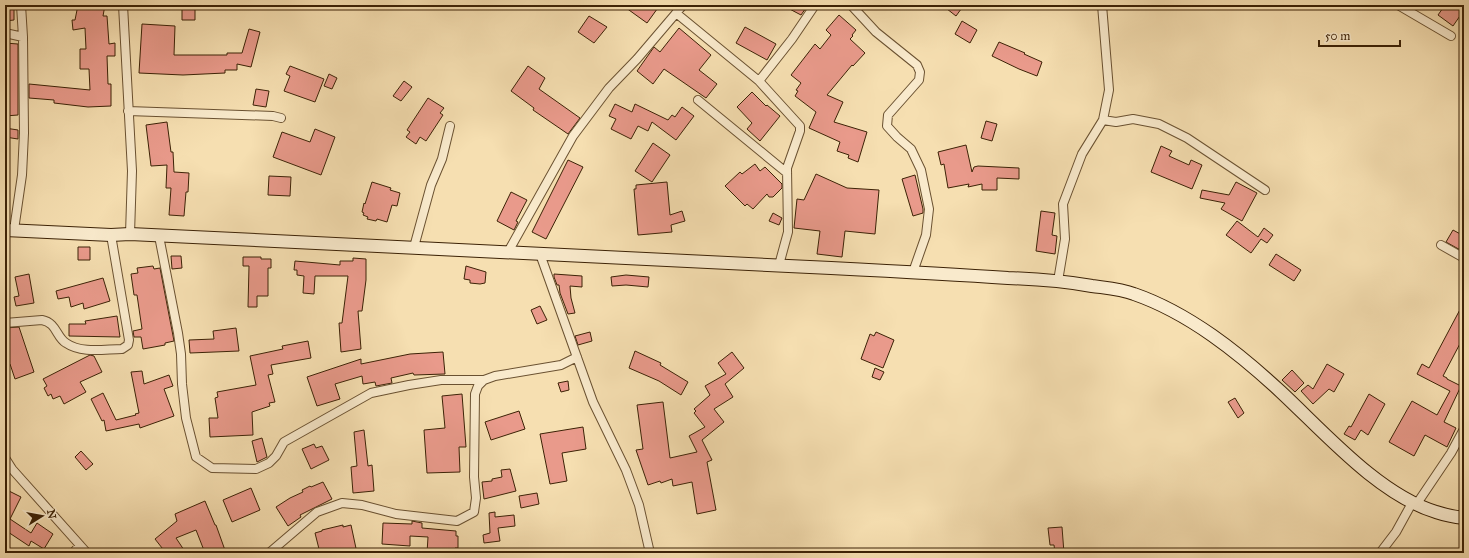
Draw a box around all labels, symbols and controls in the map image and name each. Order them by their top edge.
scale bar [1319,22,1400,48]
text: 50 m [1325,29,1350,43]
north arrow [22,496,62,536]
text: N [44,508,59,521]

